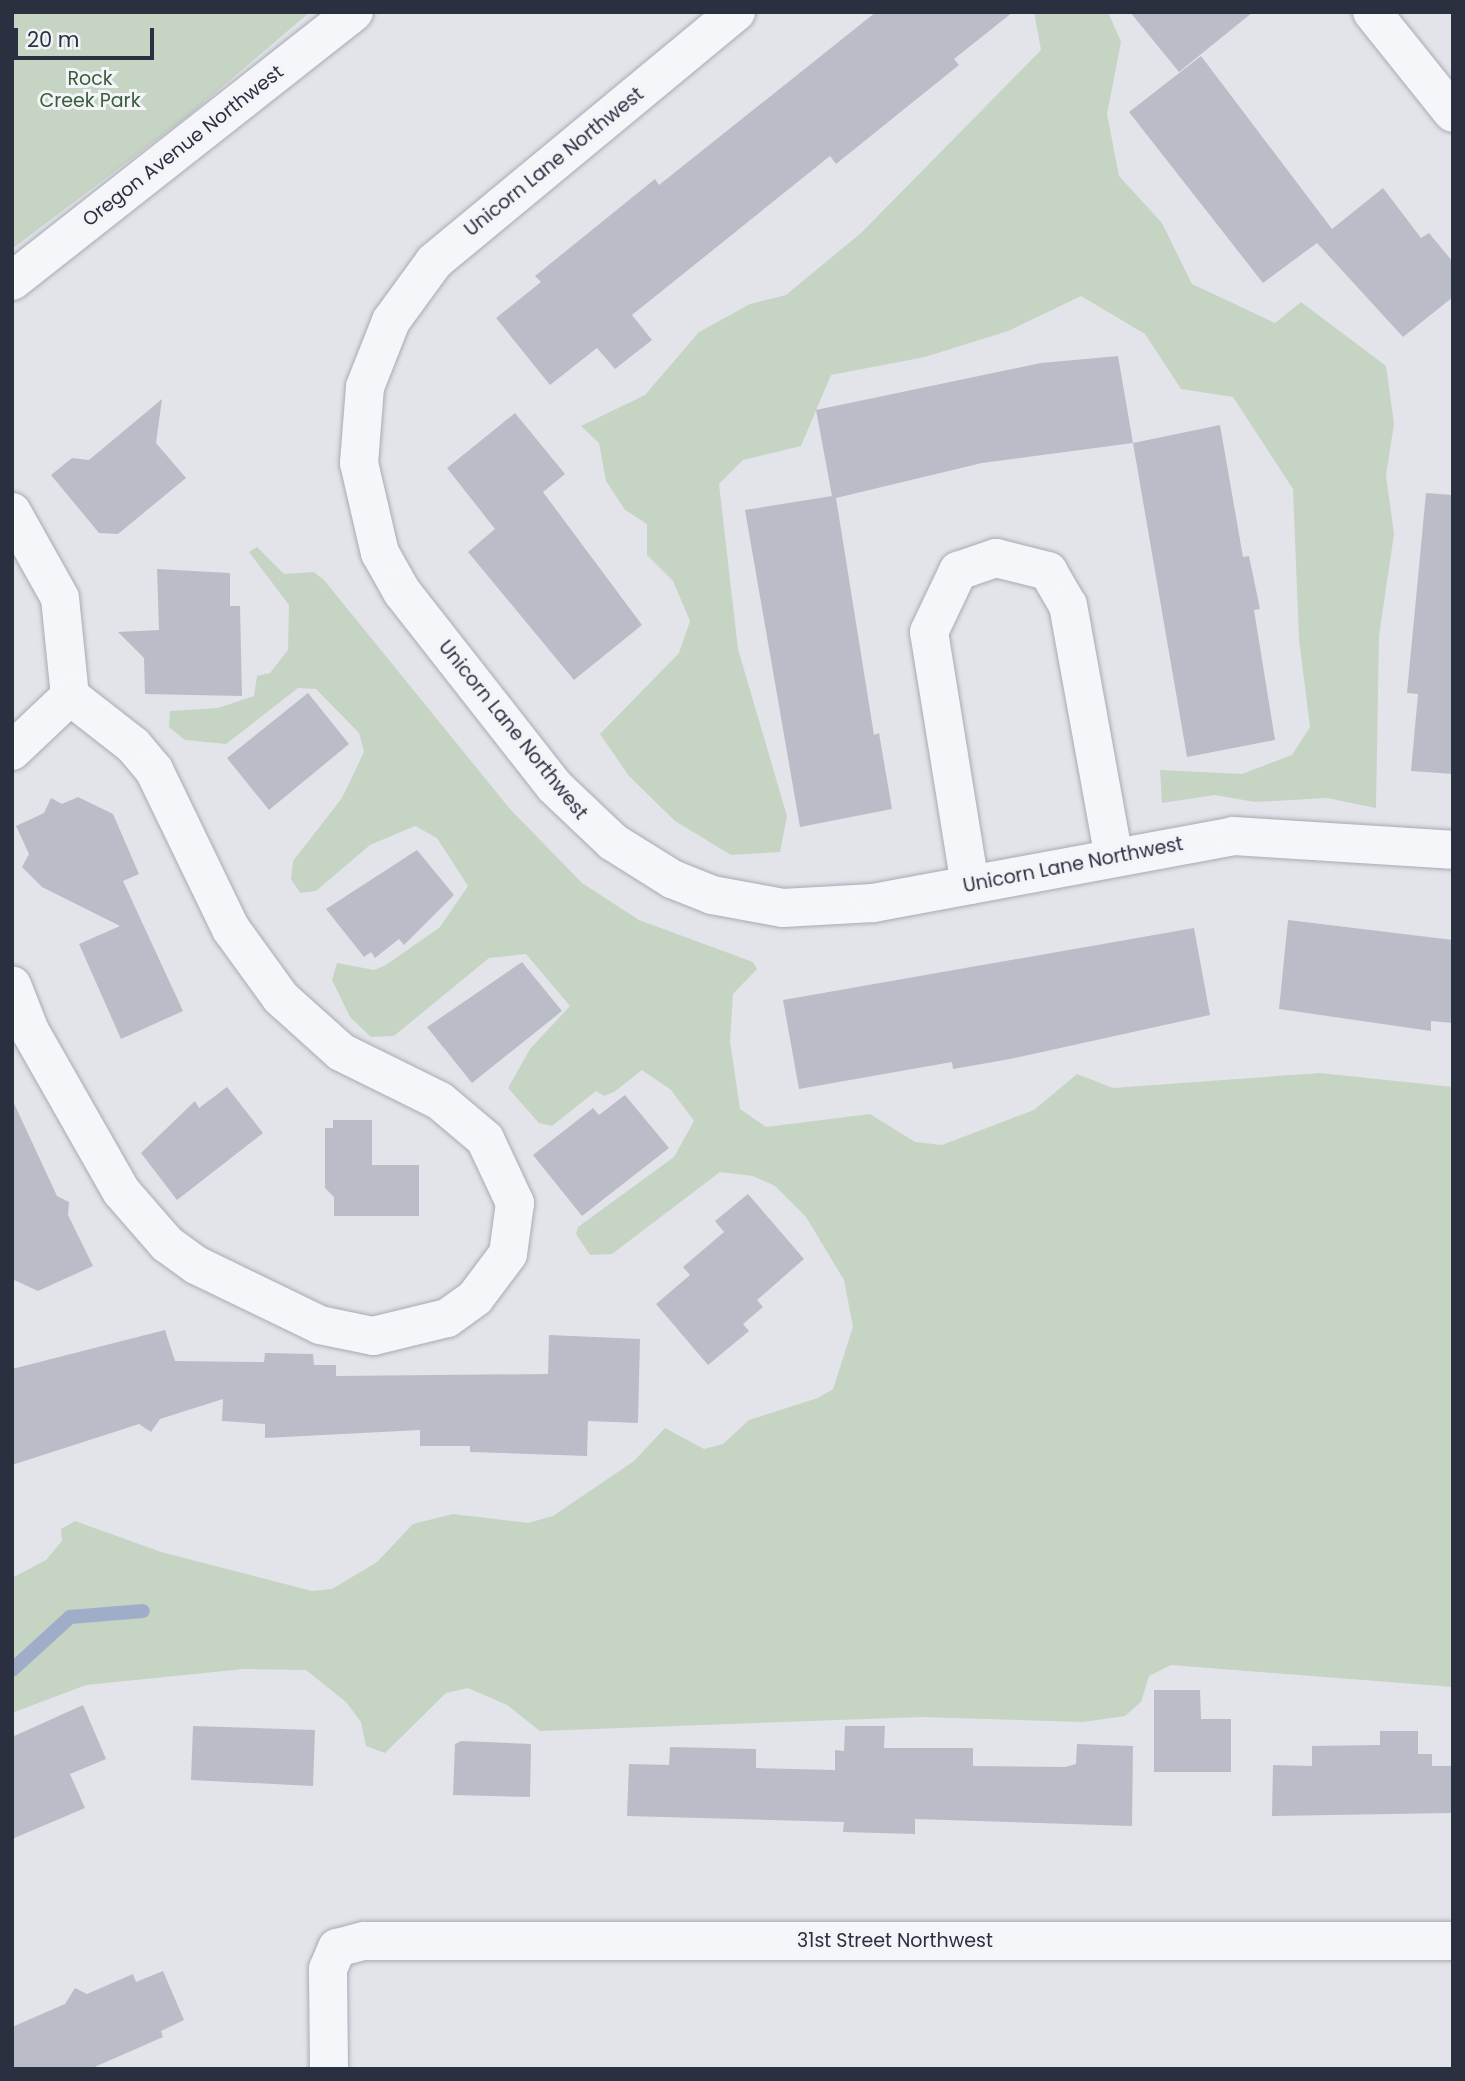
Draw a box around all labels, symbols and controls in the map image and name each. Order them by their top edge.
scale bar [18,14,158,58]
text: 20 m [27,25,80,54]
street label: Oregon Avenue Northwest [78,61,288,231]
park label: Rock Creek Park [40,68,140,112]
street label: Unicorn Lane Northwest [460,83,648,241]
street label: Unicorn Lane Northwest [434,636,592,824]
street label: Unicorn Lane Northwest [961,832,1185,898]
street label: 31st Street Northwest [797,1930,993,1952]

